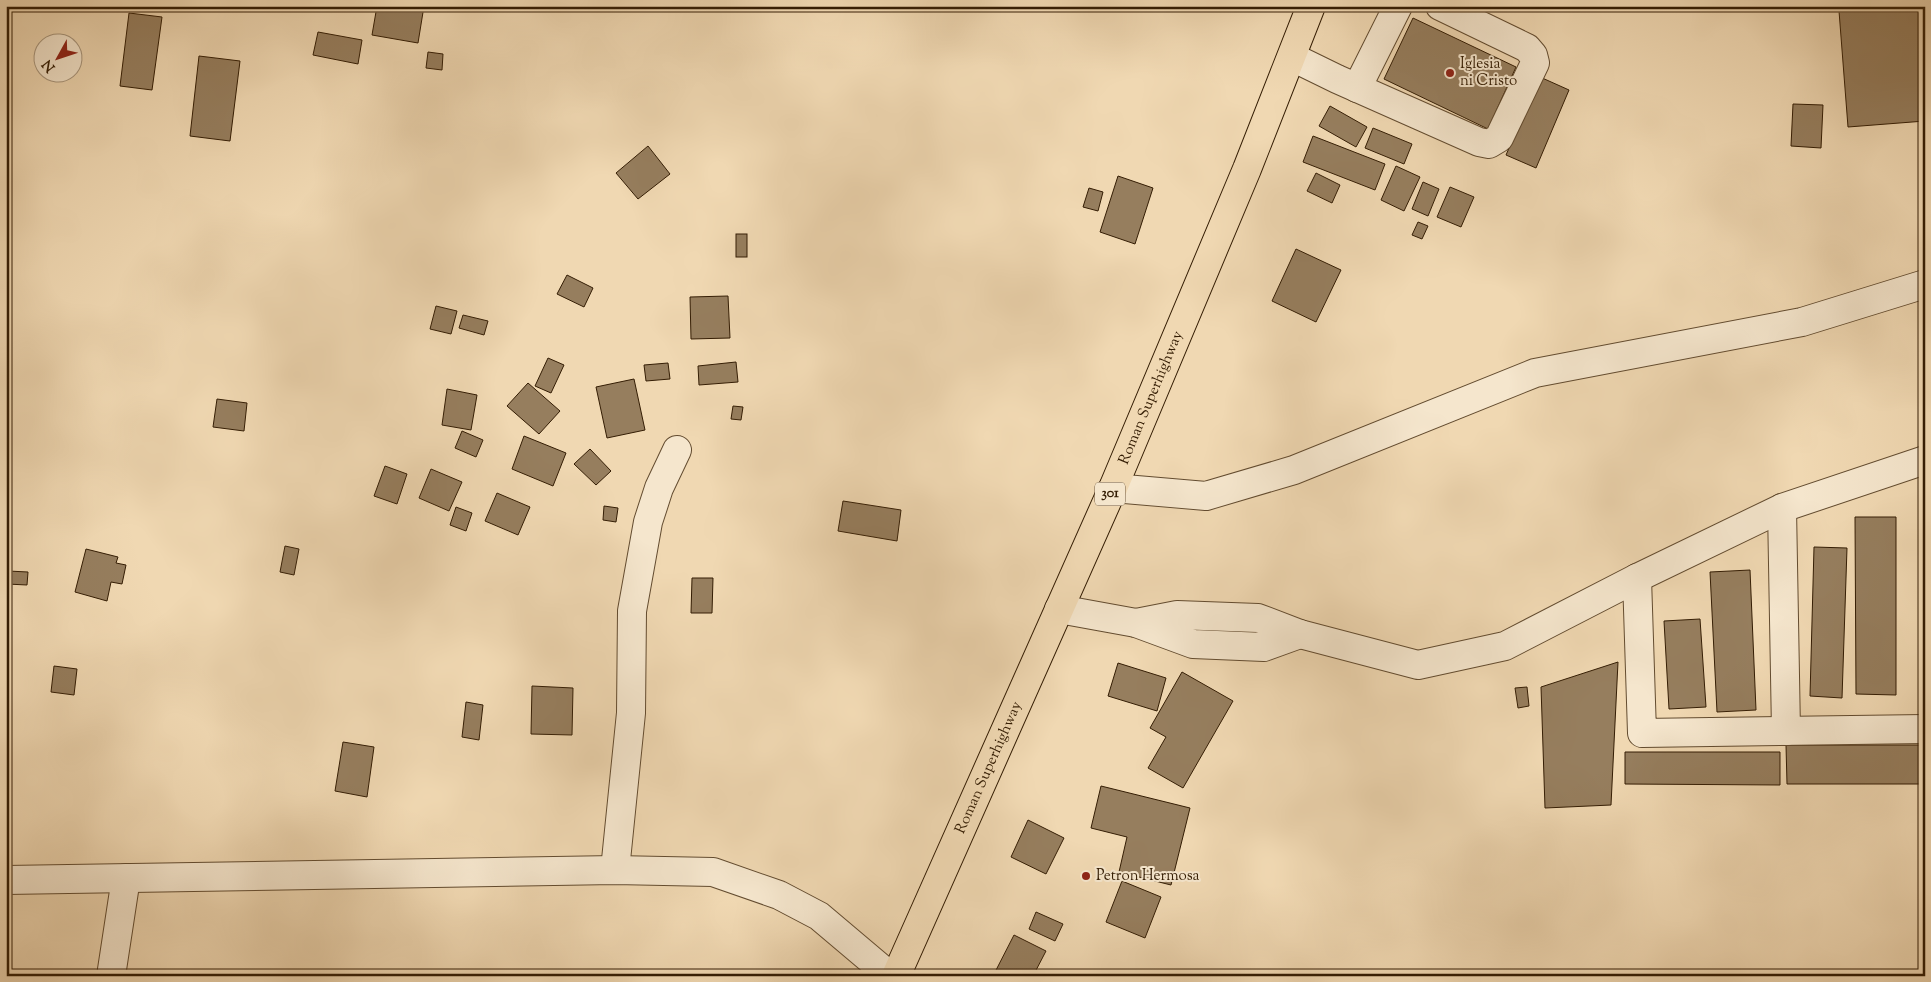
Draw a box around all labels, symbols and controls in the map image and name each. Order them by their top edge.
north arrow [32,32,82,82]
text: N [38,54,61,76]
place label: Iglesia ni Cristo [1460,54,1517,92]
marker: Iglesia ni Cristo [1444,67,1456,79]
street label: Roman Superhighway [1114,327,1188,468]
road number: 301 [1095,482,1125,506]
street label: Roman Superhighway [950,698,1027,837]
place label: Petron Hermosa [1096,866,1200,887]
marker: Petron Hermosa [1080,870,1092,882]

